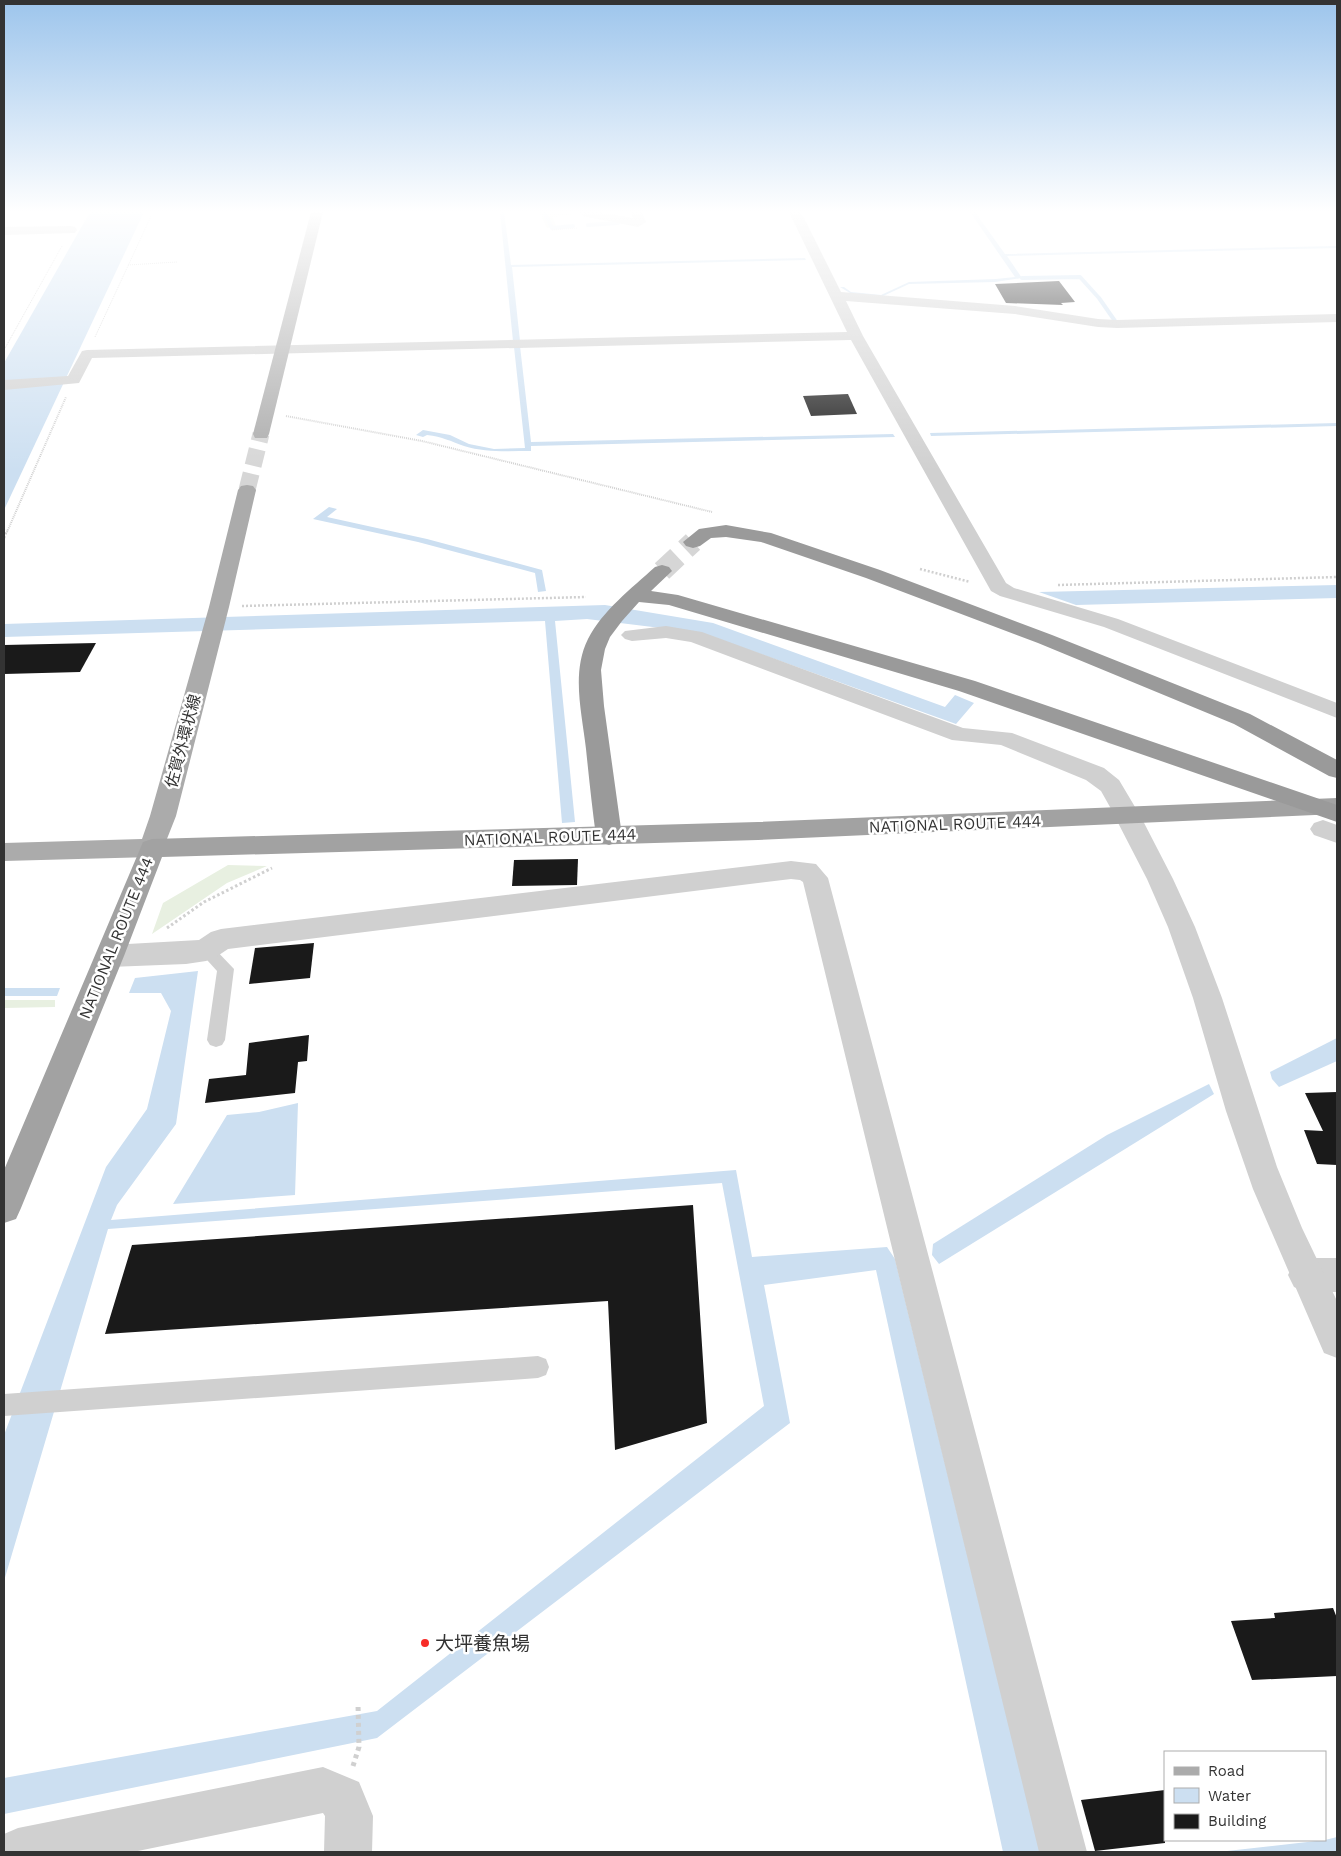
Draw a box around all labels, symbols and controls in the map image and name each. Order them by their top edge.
street label: 佐賀外環状線 [161,692,205,790]
street label: NATIONAL ROUTE 444 [868,811,1042,837]
street label: NATIONAL ROUTE 444 [463,824,637,850]
street label: NATIONAL ROUTE 444 [75,854,157,1022]
place label: 大坪養魚場 [435,1632,530,1655]
marker: 大坪養魚場 [419,1637,431,1649]
legend [1164,1751,1326,1841]
text: Road [1208,1762,1245,1780]
text: Water [1208,1787,1251,1805]
text: Building [1208,1812,1266,1830]

